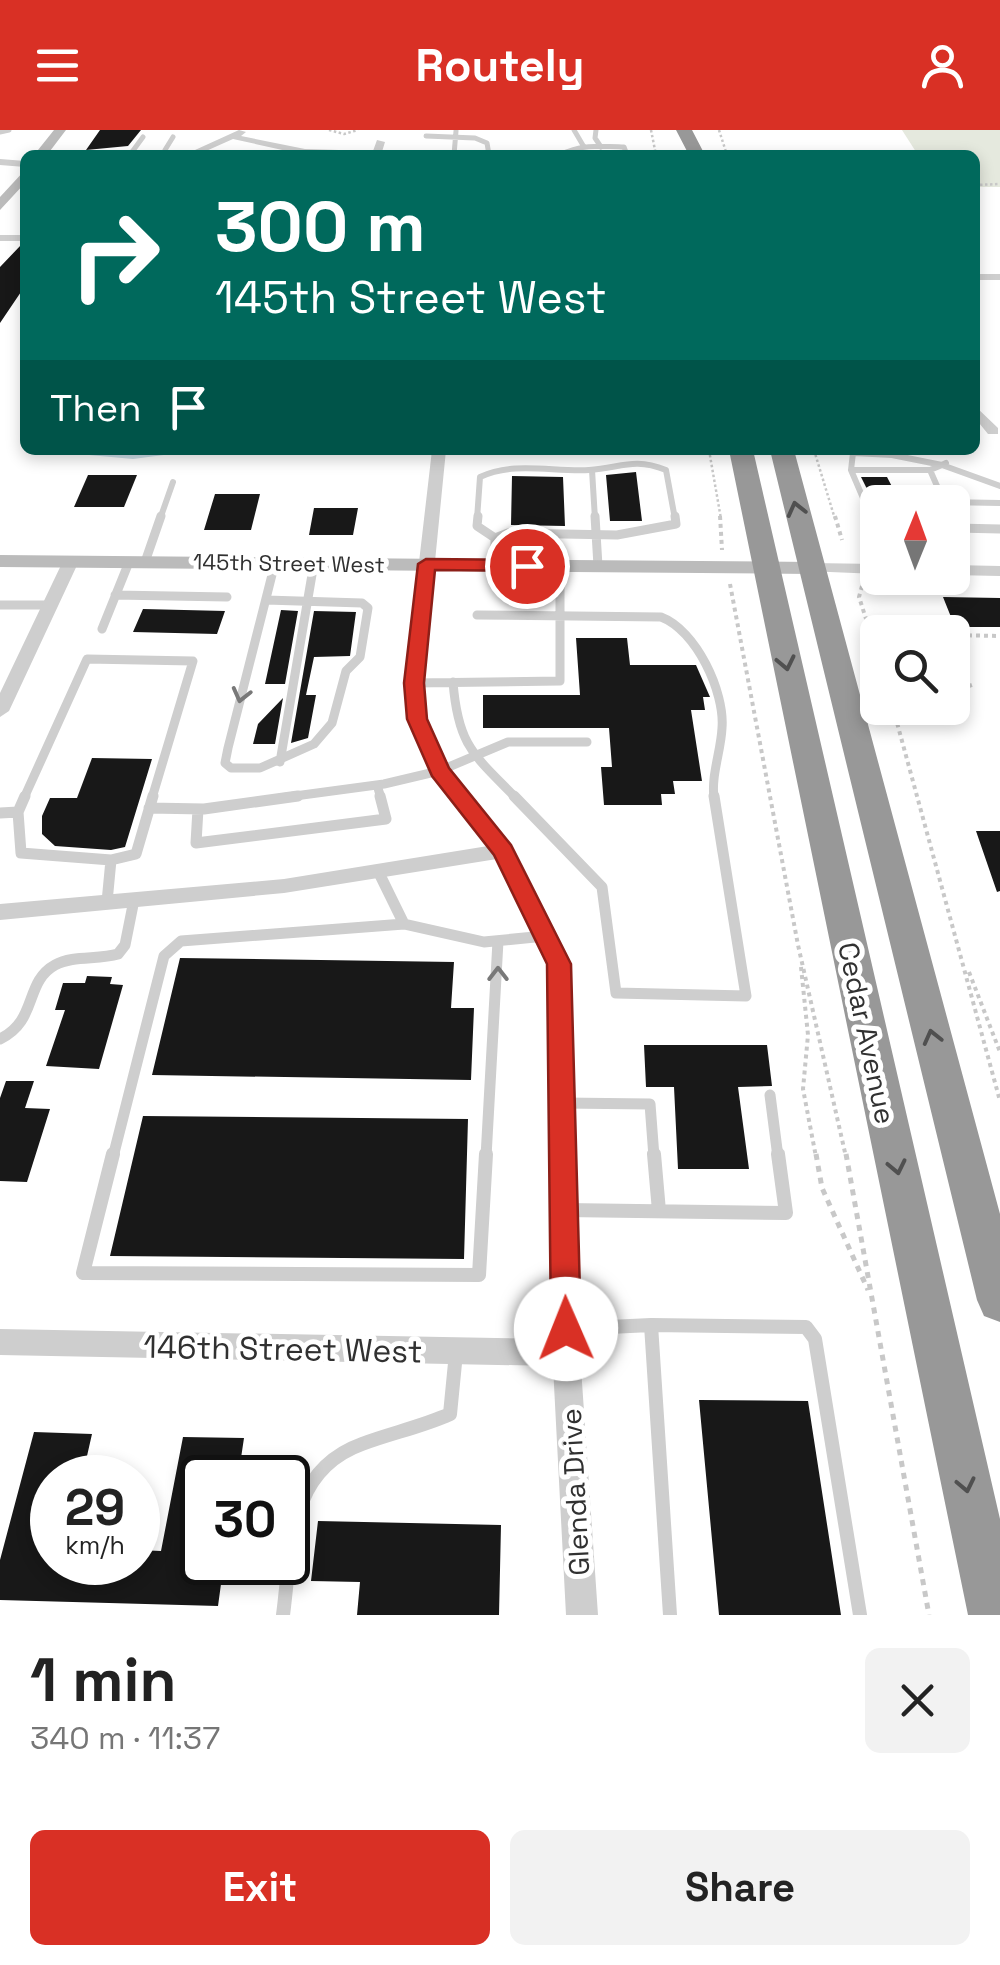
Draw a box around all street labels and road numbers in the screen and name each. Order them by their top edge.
street label: 145th Street West [193,547,385,579]
street label: Cedar Avenue [830,939,904,1127]
street label: 146th Street West [143,1327,423,1371]
street label: Glenda Drive [553,1407,597,1577]

